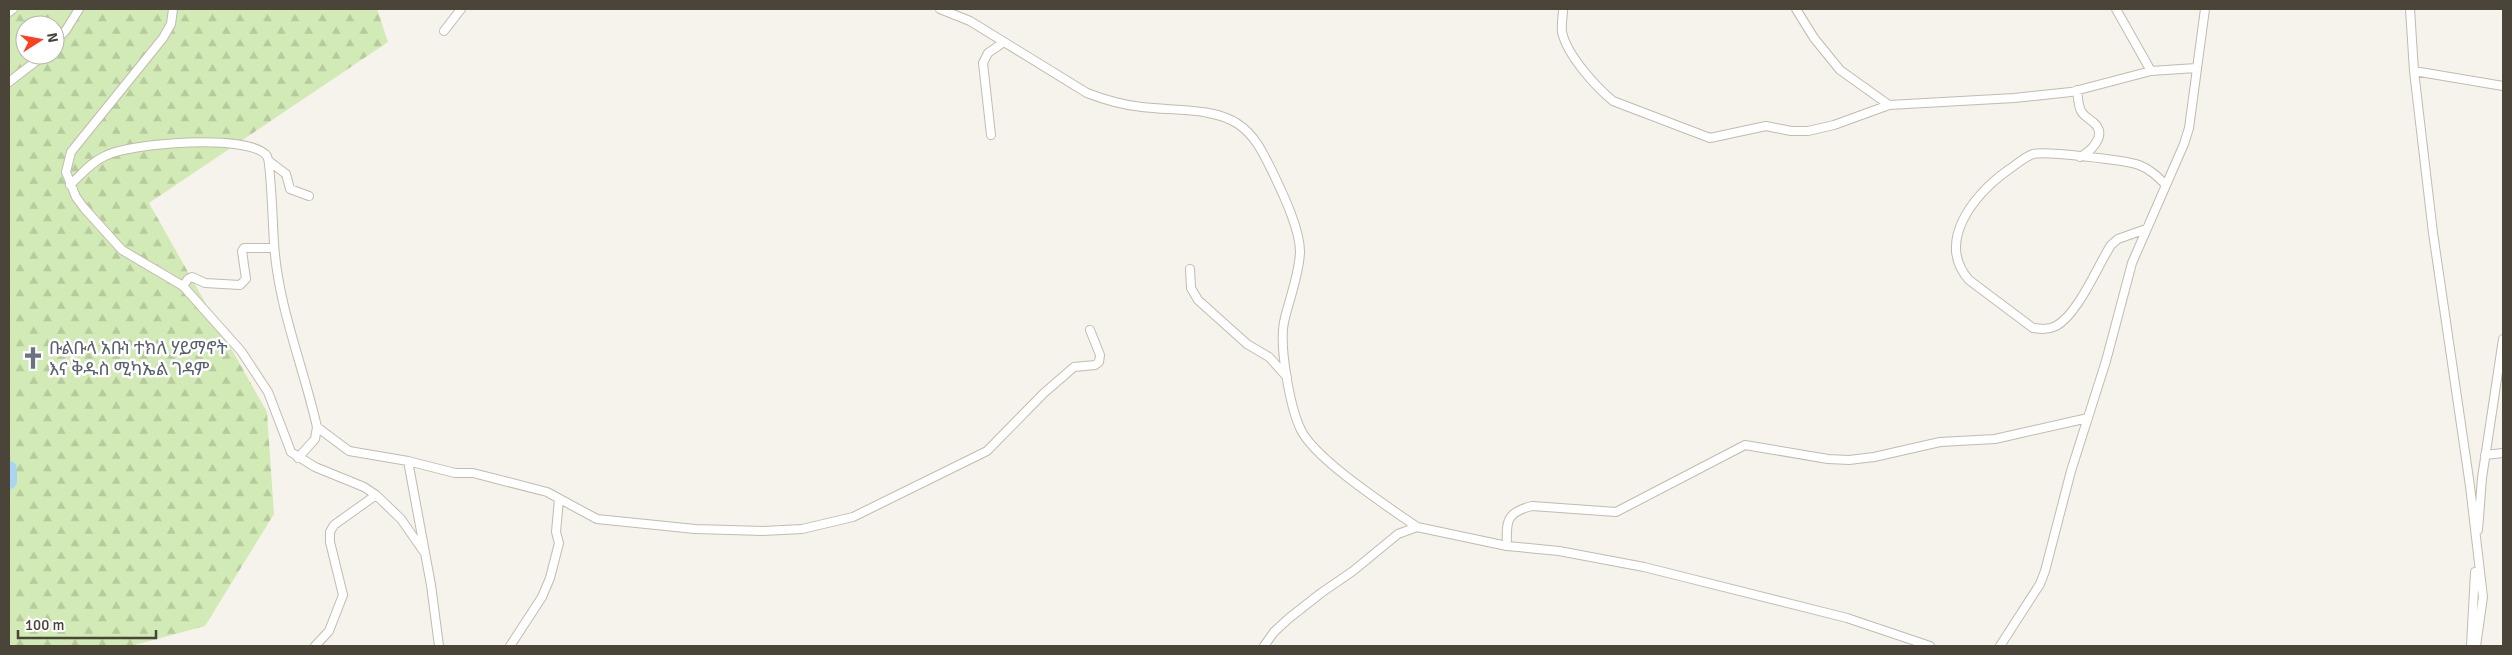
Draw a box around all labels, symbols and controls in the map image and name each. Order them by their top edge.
north arrow [15,15,65,65]
text: N [43,31,62,44]
place label: ቡልቡላ አቡነ ተክለ ሃይማኖት እና ቅዱስ ሚካኤል ገዳም [49,337,228,380]
church icon: ቡልቡላ አቡነ ተክለ ሃይማኖት እና ቅዱስ ሚካኤል ገዳም [20,345,46,371]
scale bar [18,608,155,640]
text: 100 m [25,616,65,634]

